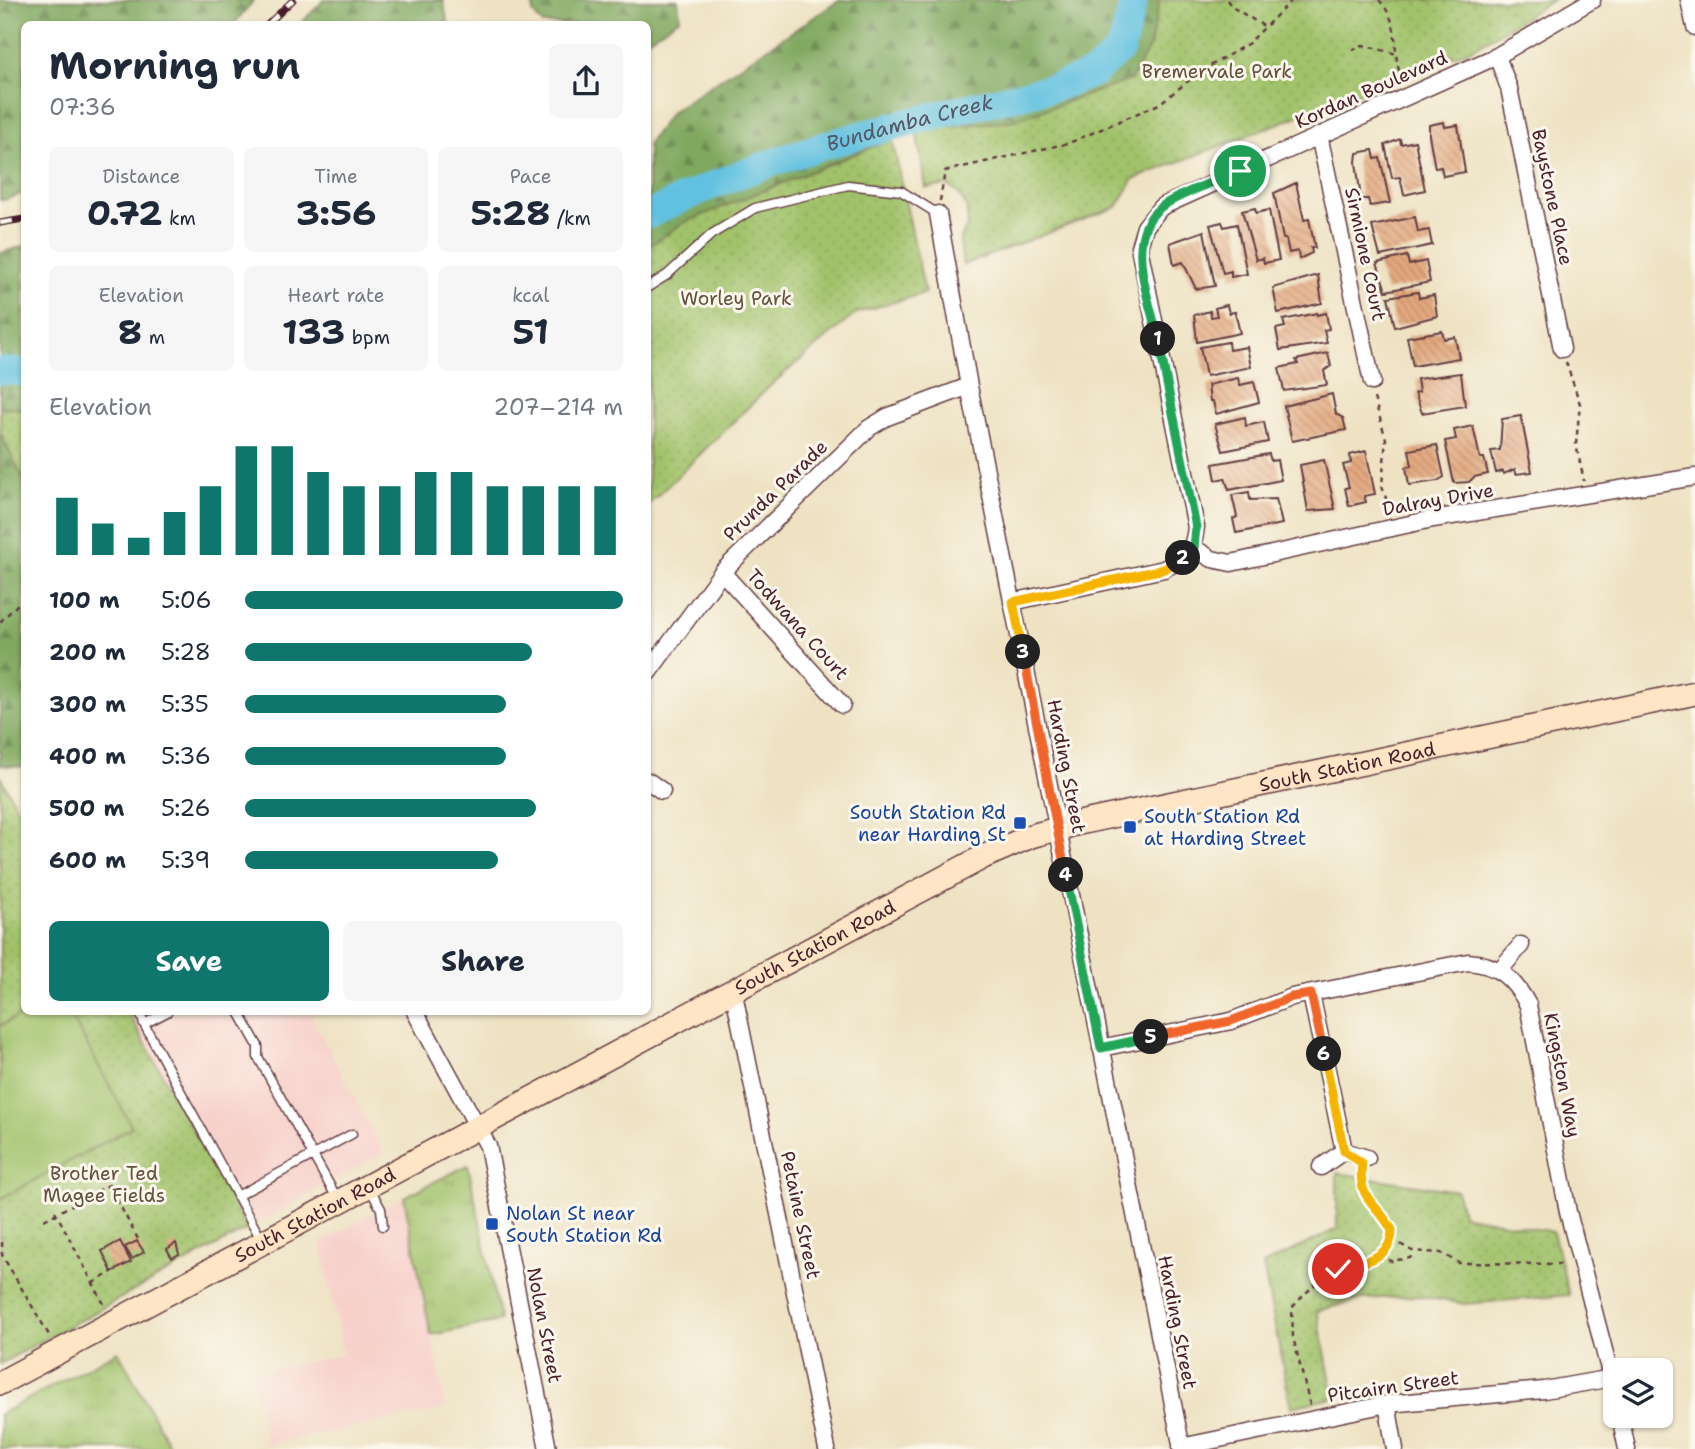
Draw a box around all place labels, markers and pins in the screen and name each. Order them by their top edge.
pin [1210,141,1270,201]
pin: 1 [1140,322,1176,356]
pin: 2 [1166,540,1200,576]
pin: 3 [1006,634,1040,670]
place label: South Station Rd near Harding St [850,800,1006,847]
place label: South Station Rd at Harding Street [1144,804,1306,851]
marker: South Station Rd near Harding St [1012,815,1028,831]
marker: South Station Rd at Harding Street [1122,819,1138,835]
pin: 4 [1048,858,1084,892]
pin: 5 [1134,1020,1168,1054]
pin: 6 [1306,1036,1342,1072]
place label: Nolan St near South Station Rd [506,1201,662,1248]
marker: Nolan St near South Station Rd [484,1216,500,1232]
pin [1308,1239,1368,1299]

